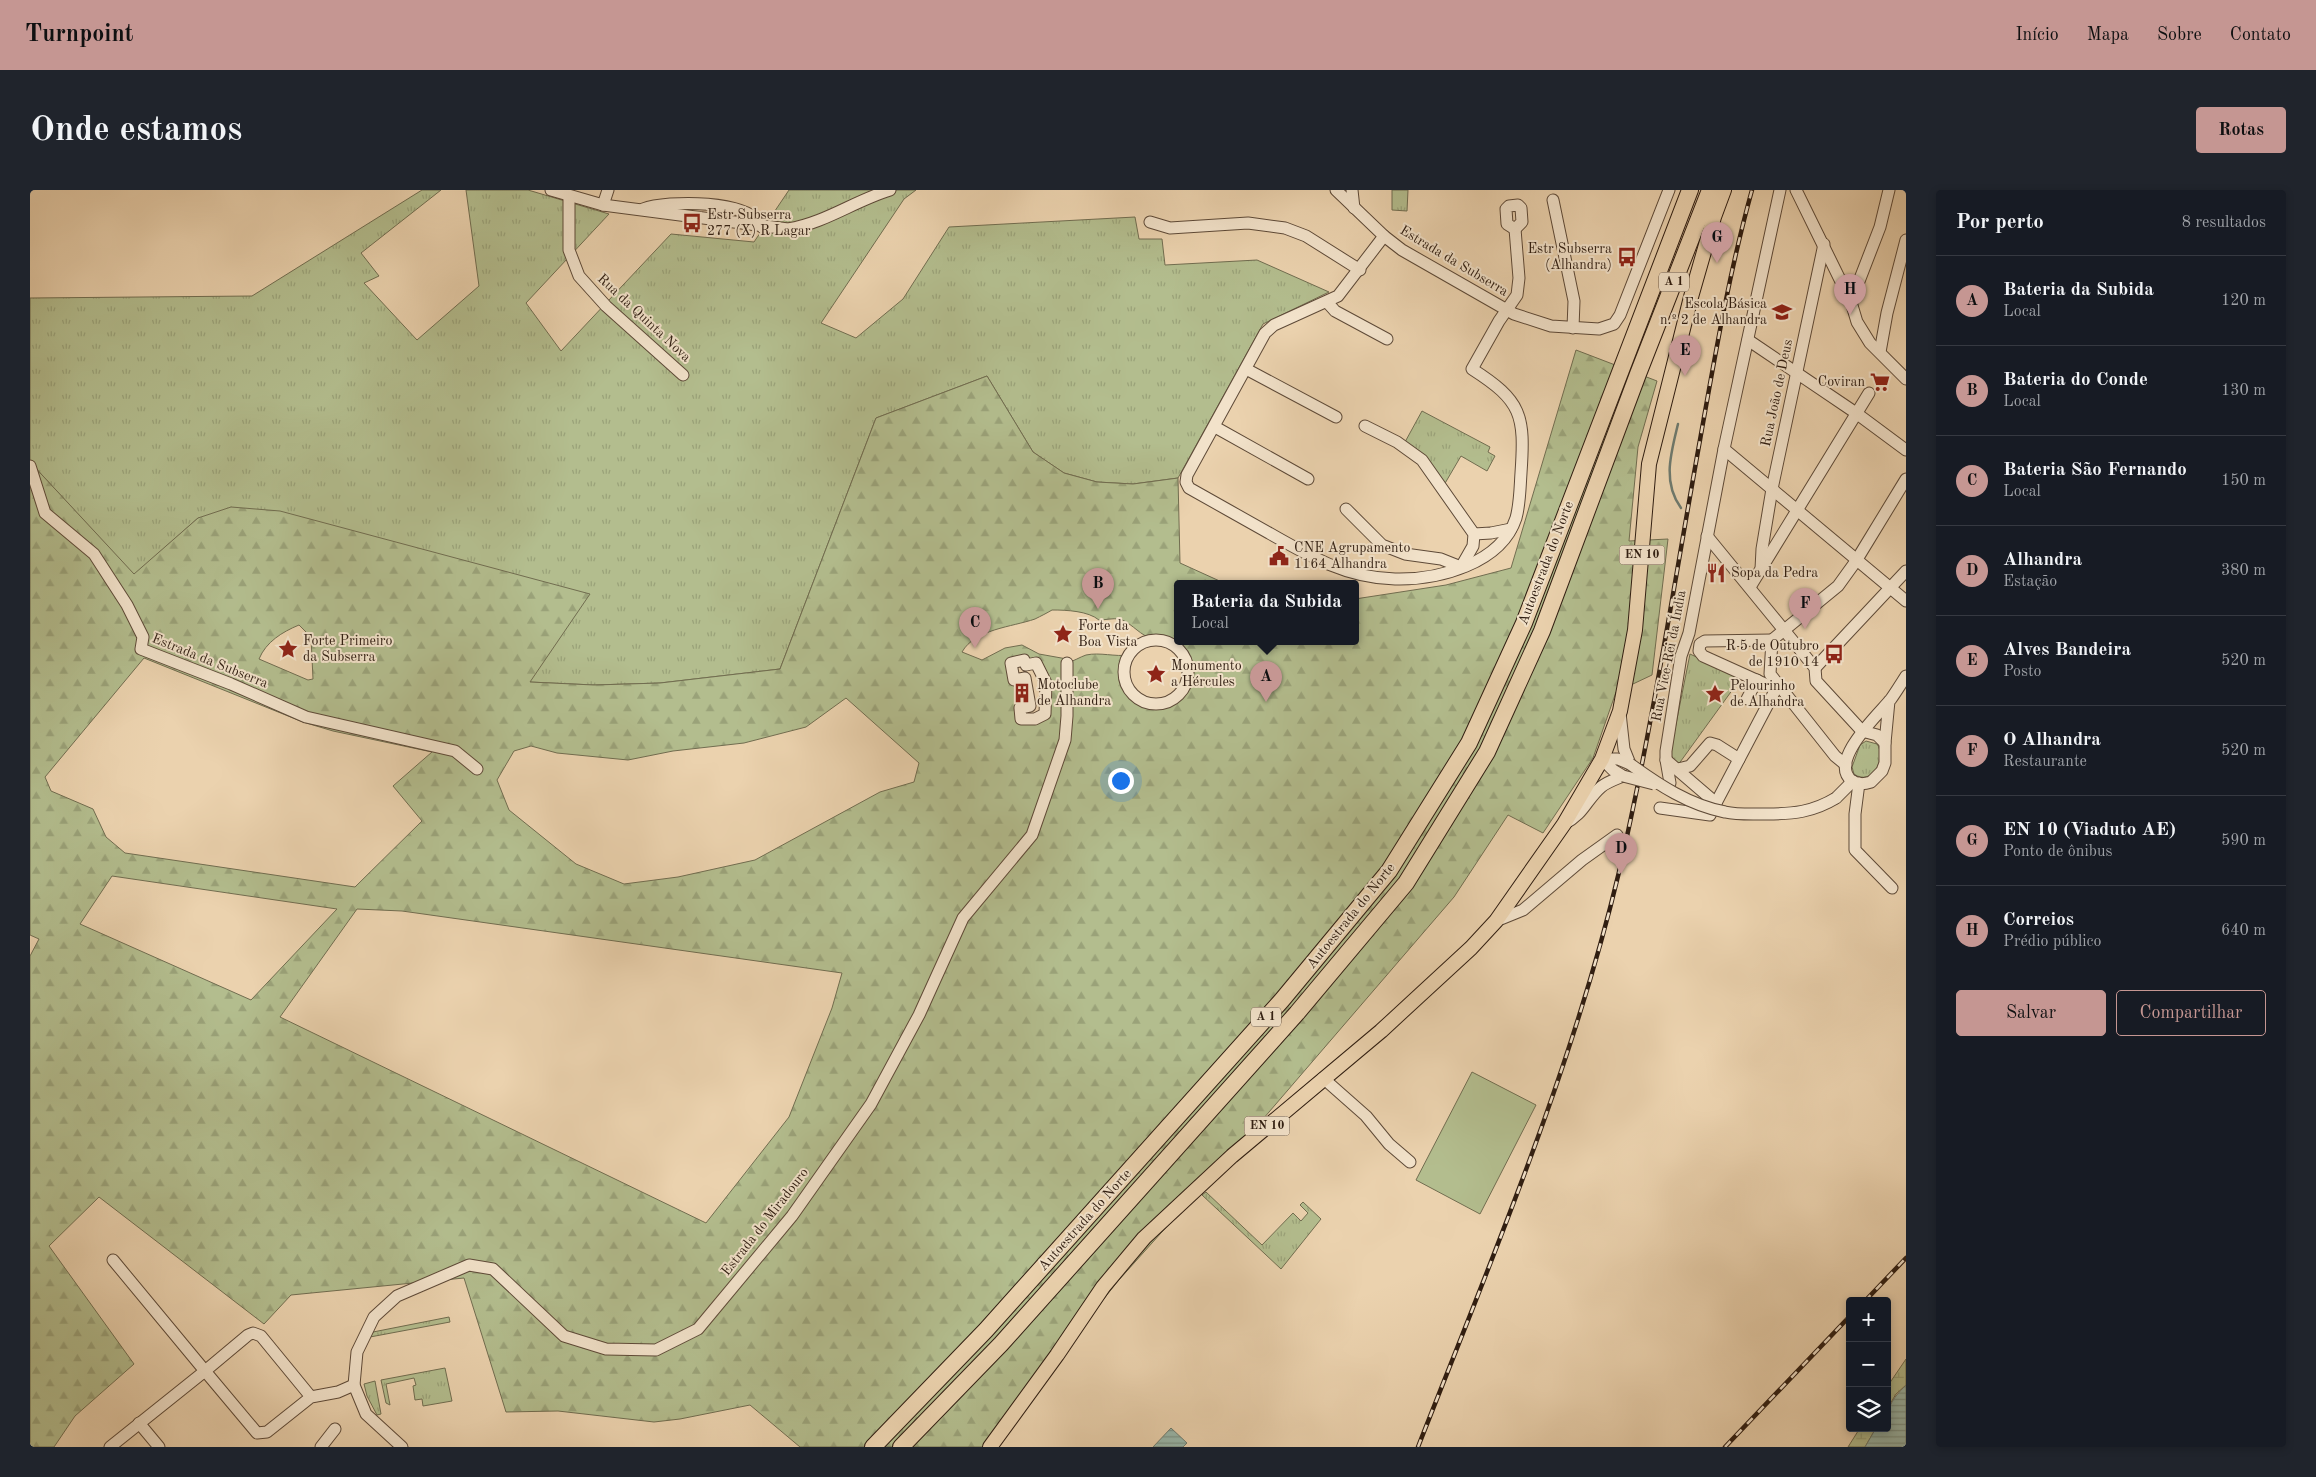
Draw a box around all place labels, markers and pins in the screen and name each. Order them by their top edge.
place label: Estr Subserra 277 (X) R Lagar [707,208,811,238]
bus stop icon: Estr Subserra 277 (X) R Lagar [681,212,703,234]
pin: G [1701,222,1733,263]
place label: Estr Subserra (Alhandra) [1527,242,1612,272]
bus stop icon: Estr Subserra (Alhandra) [1616,246,1638,268]
pin: H [1834,274,1866,315]
place label: Escola Básica n.º 2 de Alhandra [1660,297,1767,327]
school or university icon: Escola Básica n.º 2 de Alhandra [1771,301,1793,323]
pin: E [1669,335,1701,376]
supermarket icon: Coviran [1869,371,1891,393]
place label: Coviran [1818,375,1865,389]
place label: CNE Agrupamento 1164 Alhandra [1294,541,1410,571]
public building icon: CNE Agrupamento 1164 Alhandra [1268,545,1290,567]
restaurant icon: Sopa da Pedra [1705,562,1727,584]
place label: Sopa da Pedra [1731,566,1818,580]
pin: B [1082,568,1114,609]
pin: F [1789,588,1821,629]
pin: C [959,607,991,648]
place label: Forte da Boa Vista [1078,619,1137,649]
place icon: Forte da Boa Vista [1052,623,1074,645]
place label: Forte Primeiro da Subserra [303,634,393,664]
place icon: Forte Primeiro da Subserra [277,638,299,660]
place label: R 5 de Outubro de 1910 14 [1726,639,1819,669]
bus stop icon: R 5 de Outubro de 1910 14 [1823,643,1845,665]
place label: Monumento a Hércules [1171,659,1242,689]
pin: A [1250,661,1282,702]
place icon: Monumento a Hércules [1145,663,1167,685]
place label: Motoclube de Alhandra [1037,678,1111,708]
place label: Pelourinho de Alhandra [1730,679,1804,709]
building icon: Motoclube de Alhandra [1011,682,1033,704]
place icon: Pelourinho de Alhandra [1704,683,1726,705]
pin: D [1605,833,1637,874]

